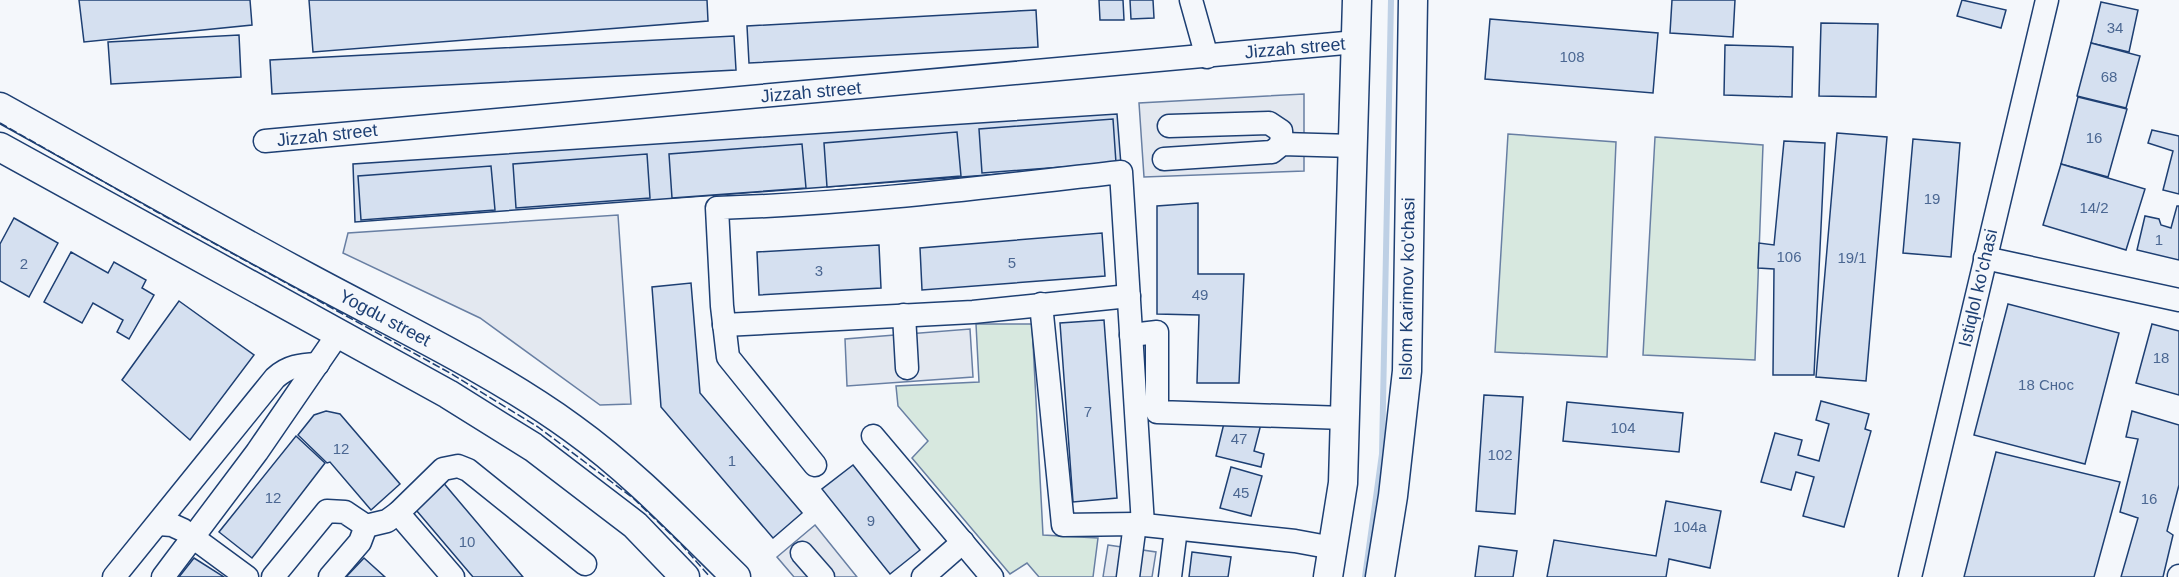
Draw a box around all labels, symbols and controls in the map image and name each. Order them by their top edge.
house number: 34 [2107,19,2123,36]
street label: Jizzah street [1244,34,1346,62]
house number: 108 [1559,48,1585,65]
house number: 68 [2101,68,2117,85]
street label: Jizzah street [760,78,862,106]
street label: Jizzah street [276,120,378,150]
house number: 16 [2086,129,2102,146]
house number: 19 [1924,190,1940,207]
street label: Islom Karimov ko'chasi [1395,197,1419,381]
house number: 14/2 [2079,199,2109,216]
street label: Istiqlol ko'chasi [1955,227,2001,349]
house number: 1 [2155,231,2163,248]
house number: 106 [1776,248,1802,265]
house number: 19/1 [1837,249,1867,266]
house number: 5 [1008,254,1016,271]
house number: 2 [20,255,28,272]
house number: 3 [815,262,823,279]
street label: Yogdu street [336,286,434,350]
house number: 49 [1192,286,1208,303]
house number: 18 [2153,349,2169,366]
house number: 18 Снос [2018,376,2074,393]
house number: 7 [1084,403,1092,420]
house number: 104 [1610,419,1636,436]
house number: 47 [1231,430,1247,447]
house number: 12 [333,440,349,457]
house number: 102 [1487,446,1513,463]
house number: 1 [728,452,736,469]
house number: 45 [1233,484,1249,501]
house number: 12 [265,489,281,506]
house number: 16 [2141,490,2157,507]
house number: 9 [867,512,875,529]
house number: 104a [1673,518,1707,535]
house number: 10 [459,533,475,550]

